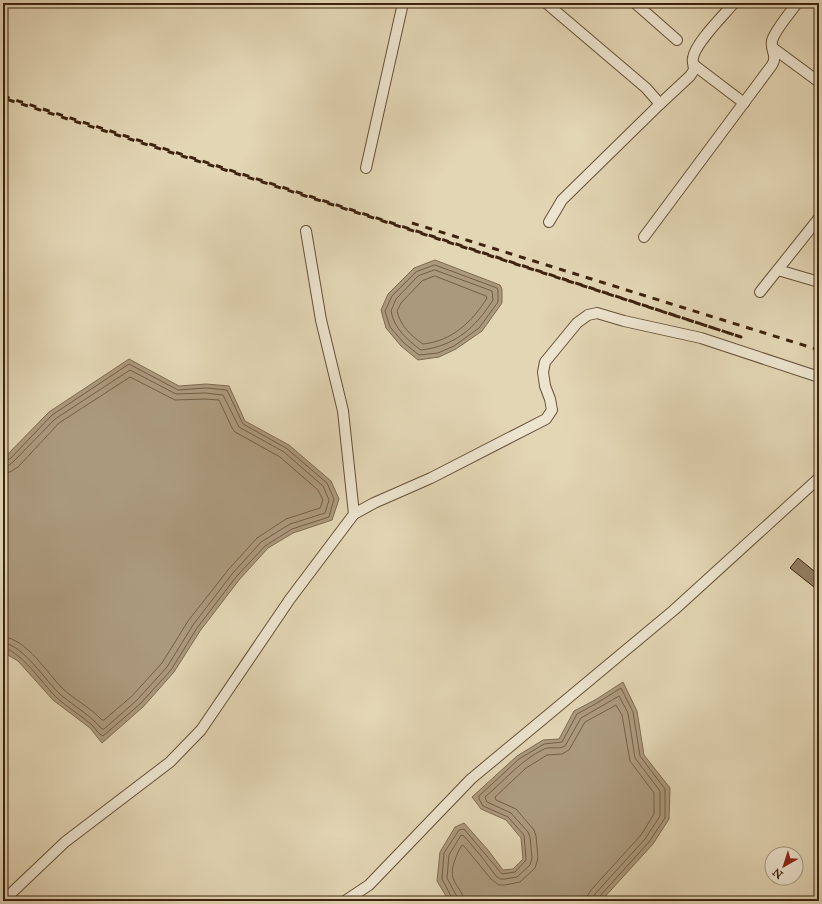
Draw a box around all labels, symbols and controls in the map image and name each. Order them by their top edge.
north arrow [764,846,804,886]
text: N [770,865,786,881]

